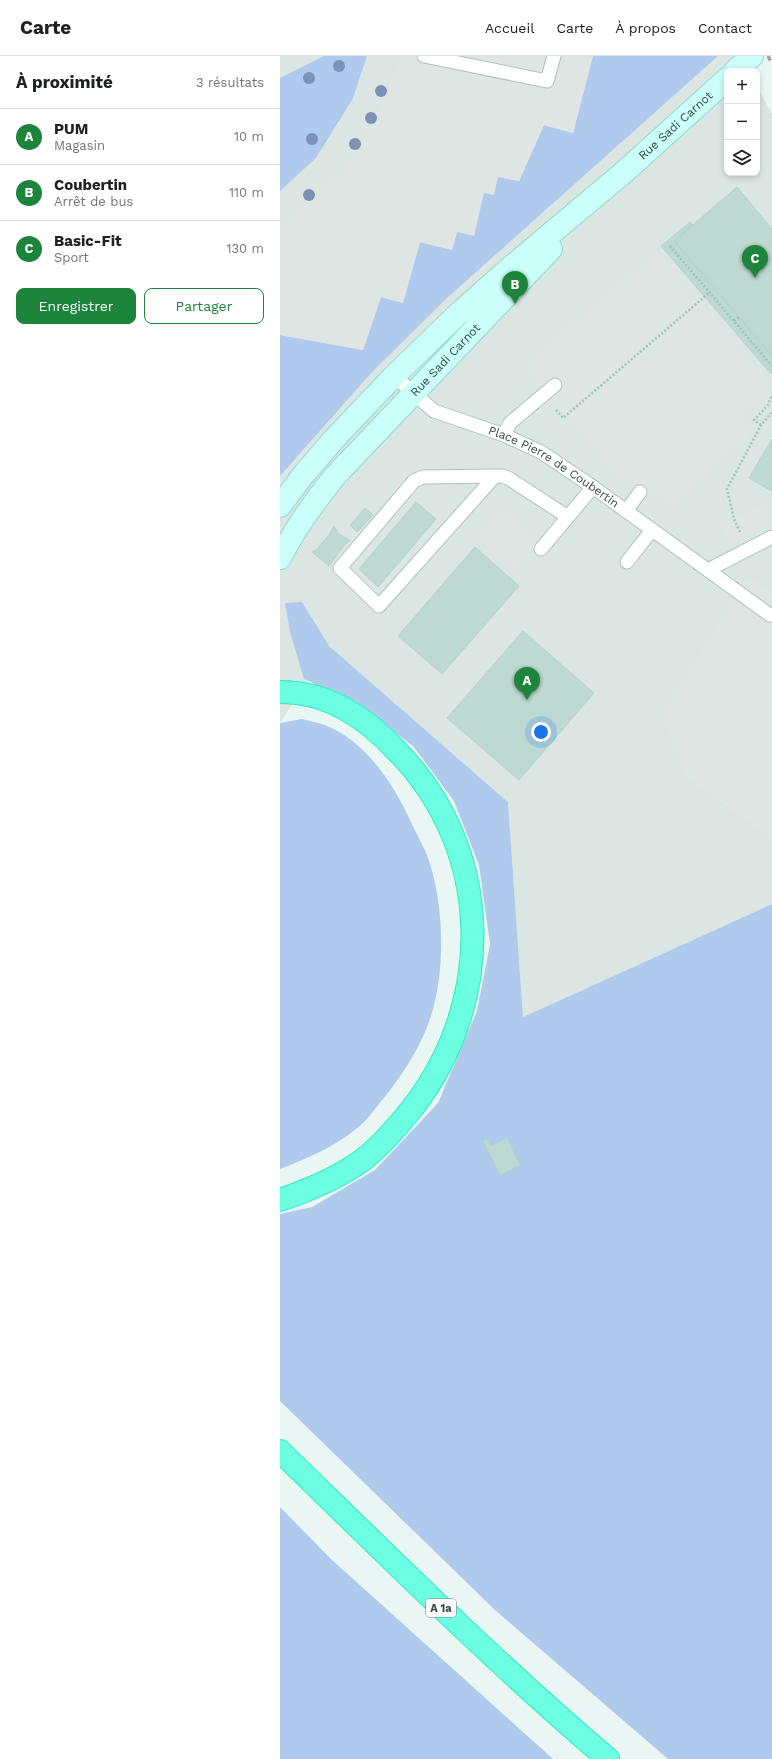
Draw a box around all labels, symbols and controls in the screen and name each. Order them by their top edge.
text: Carte [20,16,71,39]
text: Accueil [485,20,534,36]
text: Carte [556,20,593,36]
text: À propos [615,20,676,36]
text: Contact [698,20,752,36]
map controls [724,68,760,176]
button: + [724,68,760,104]
text: À proximité [16,72,113,92]
text: 3 résultats [196,75,264,90]
street label: Rue Sadi Carnot [636,89,715,163]
button: − [724,104,760,140]
text: PUM [54,120,88,138]
text: A [25,129,33,144]
text: 10 m [234,129,264,144]
text: Magasin [54,138,105,153]
button: layers [724,140,760,176]
text: Coubertin [54,176,127,194]
text: B [25,185,33,200]
text: 110 m [229,185,264,200]
text: Arrêt de bus [54,194,133,209]
text: Basic-Fit [54,232,122,250]
text: C [25,241,33,256]
text: 130 m [226,241,264,256]
pin: C [742,245,768,278]
text: Sport [54,250,89,265]
pin: B [502,271,528,304]
button: Enregistrer [16,288,136,324]
button: Partager [144,288,264,324]
street label: Rue Sadi Carnot [408,321,483,399]
street label: Place Pierre de Coubertin [487,423,622,510]
pin: A [514,667,540,700]
your location [531,722,551,742]
road number: A 1a [426,1599,456,1617]

